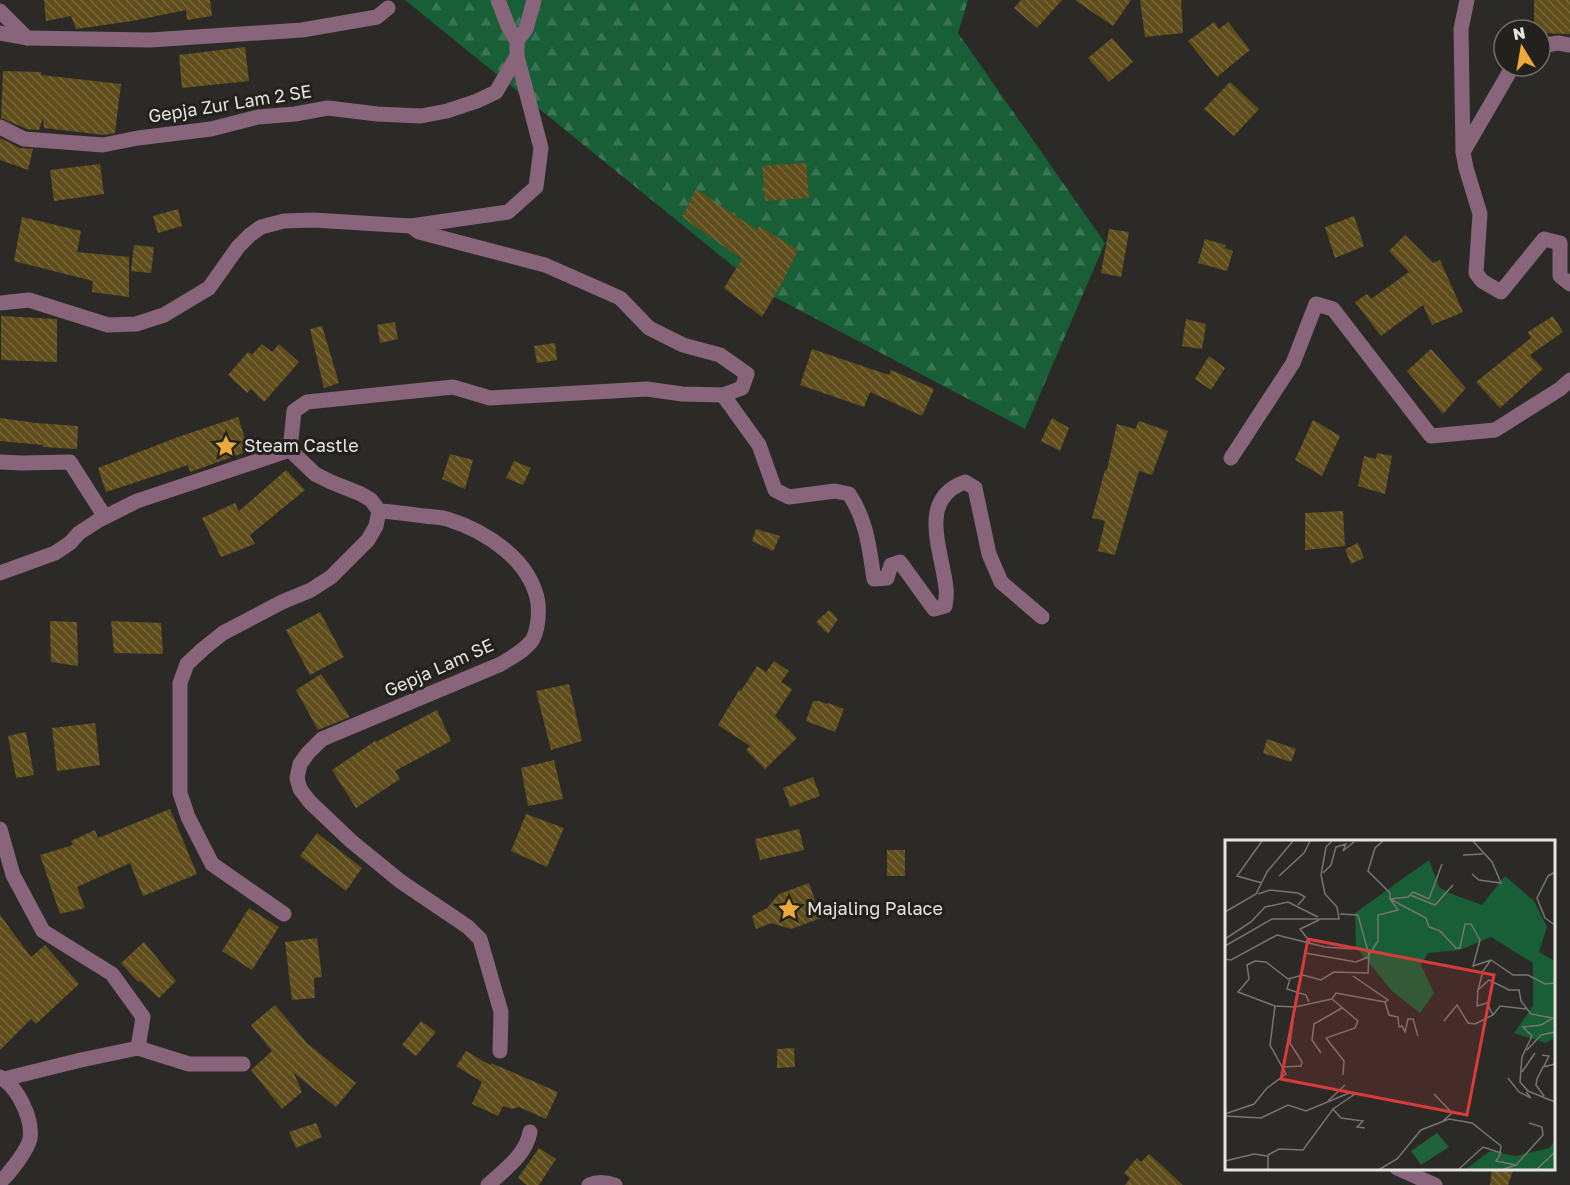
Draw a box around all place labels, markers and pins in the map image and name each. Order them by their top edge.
place icon: Steam Castle [213,433,239,459]
place label: Steam Castle [244,434,359,456]
place icon: Majaling Palace [776,896,802,922]
place label: Majaling Palace [807,897,943,919]

